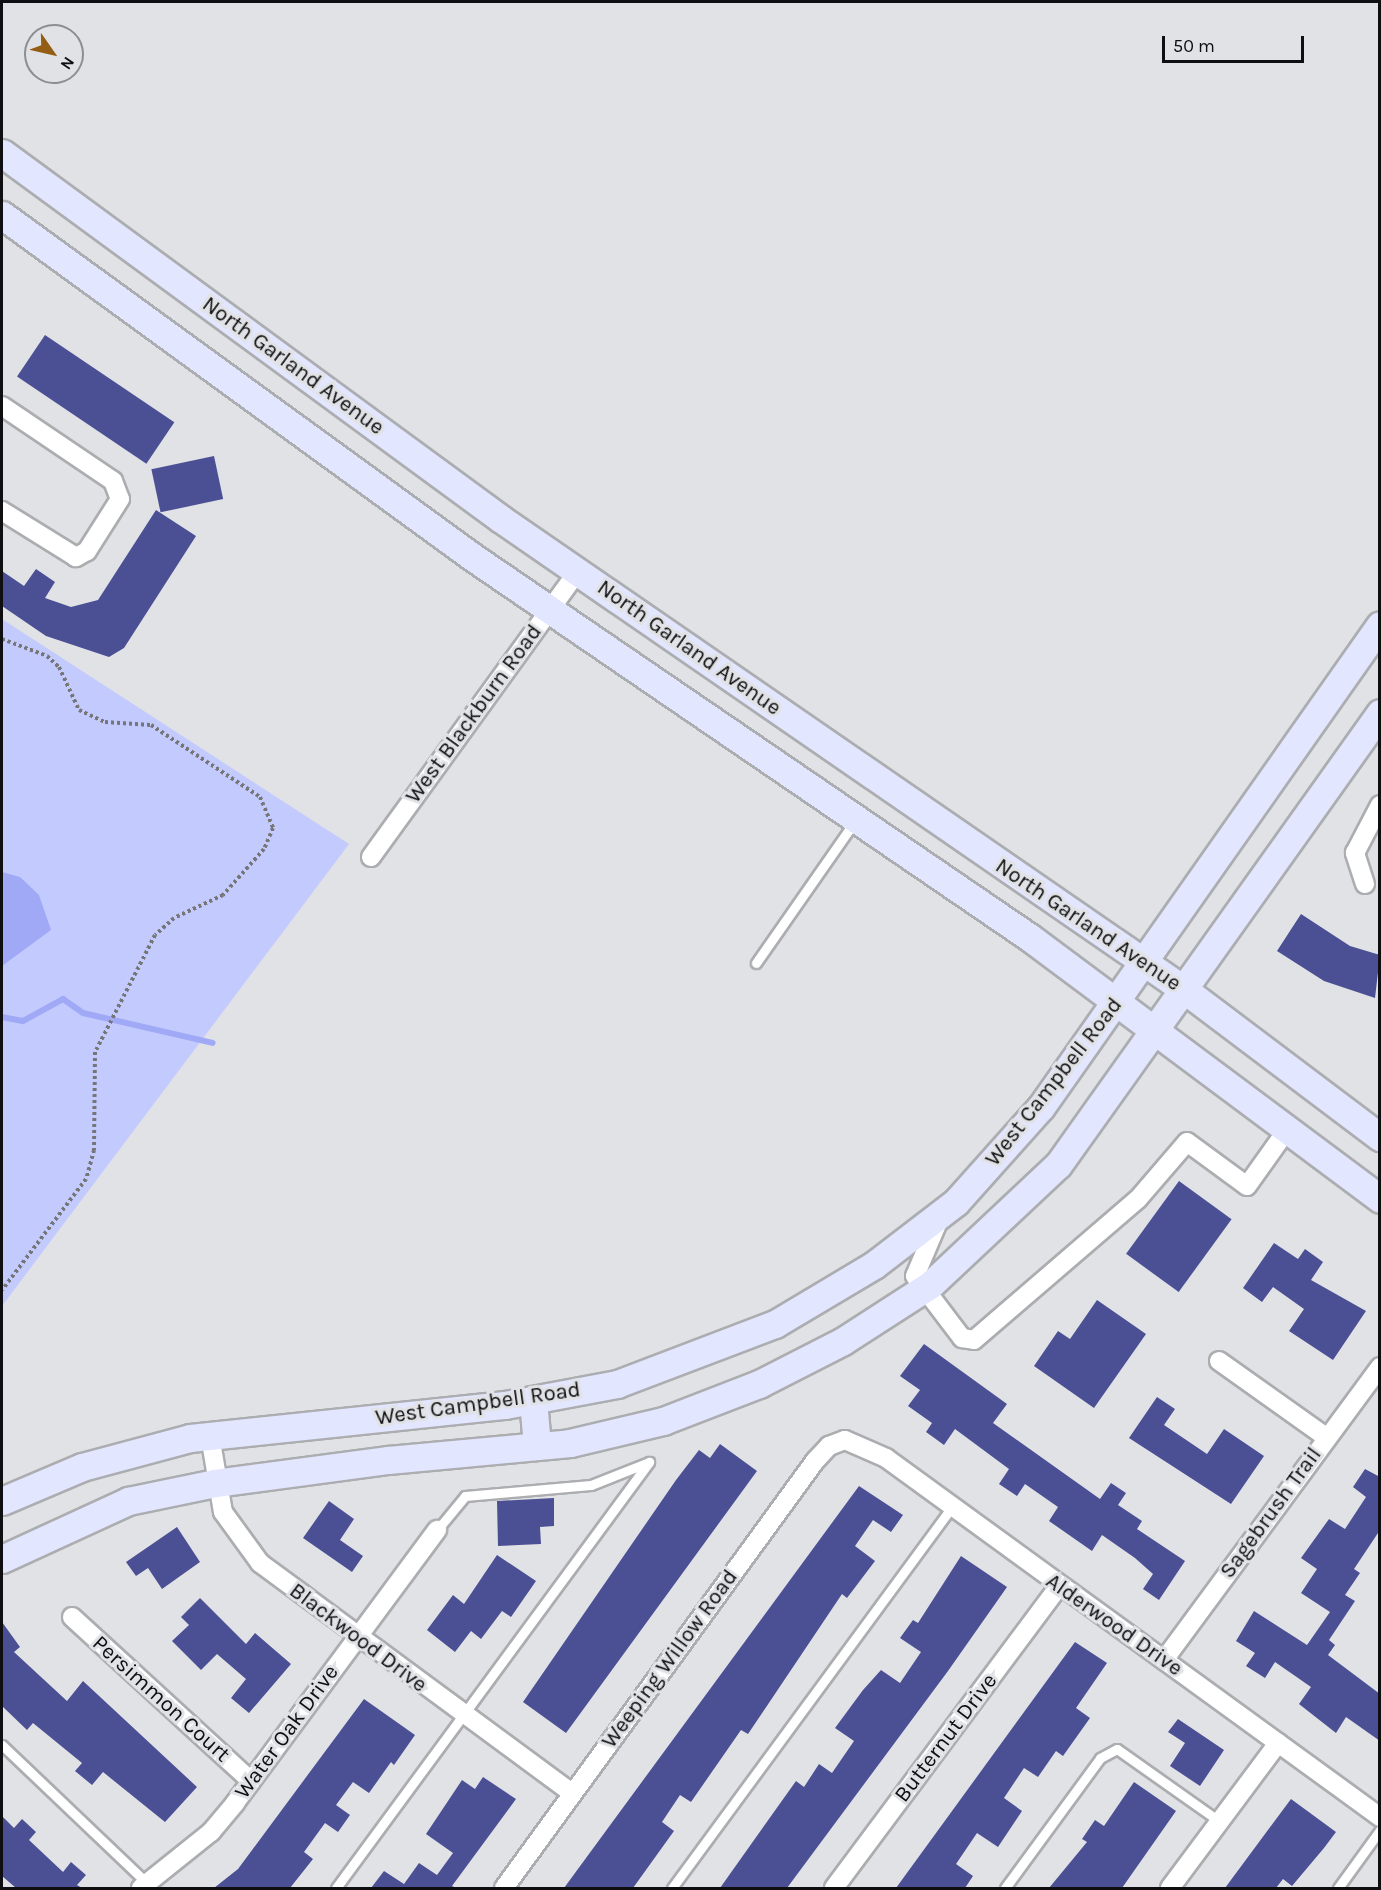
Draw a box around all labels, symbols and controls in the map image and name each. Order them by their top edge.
north arrow [24,24,84,84]
scale bar [1165,24,1308,62]
text: 50 m [1173,35,1215,57]
text: N [57,53,79,73]
street label: North Garland Avenue [197,291,389,441]
street label: North Garland Avenue [592,575,786,721]
street label: West Blackburn Road [400,619,548,809]
street label: North Garland Avenue [990,853,1186,997]
street label: West Campbell Road [980,992,1128,1172]
street label: West Campbell Road [374,1377,582,1431]
street label: Sagebrush Trail [1215,1442,1327,1584]
street label: Weeping Willow Road [596,1565,744,1753]
street label: Alderwood Drive [1041,1568,1187,1682]
street label: Blackwood Drive [284,1578,432,1698]
street label: Persimmon Court [87,1630,235,1768]
street label: Water Oak Drive [230,1660,344,1804]
street label: Butternut Drive [889,1668,1003,1808]

